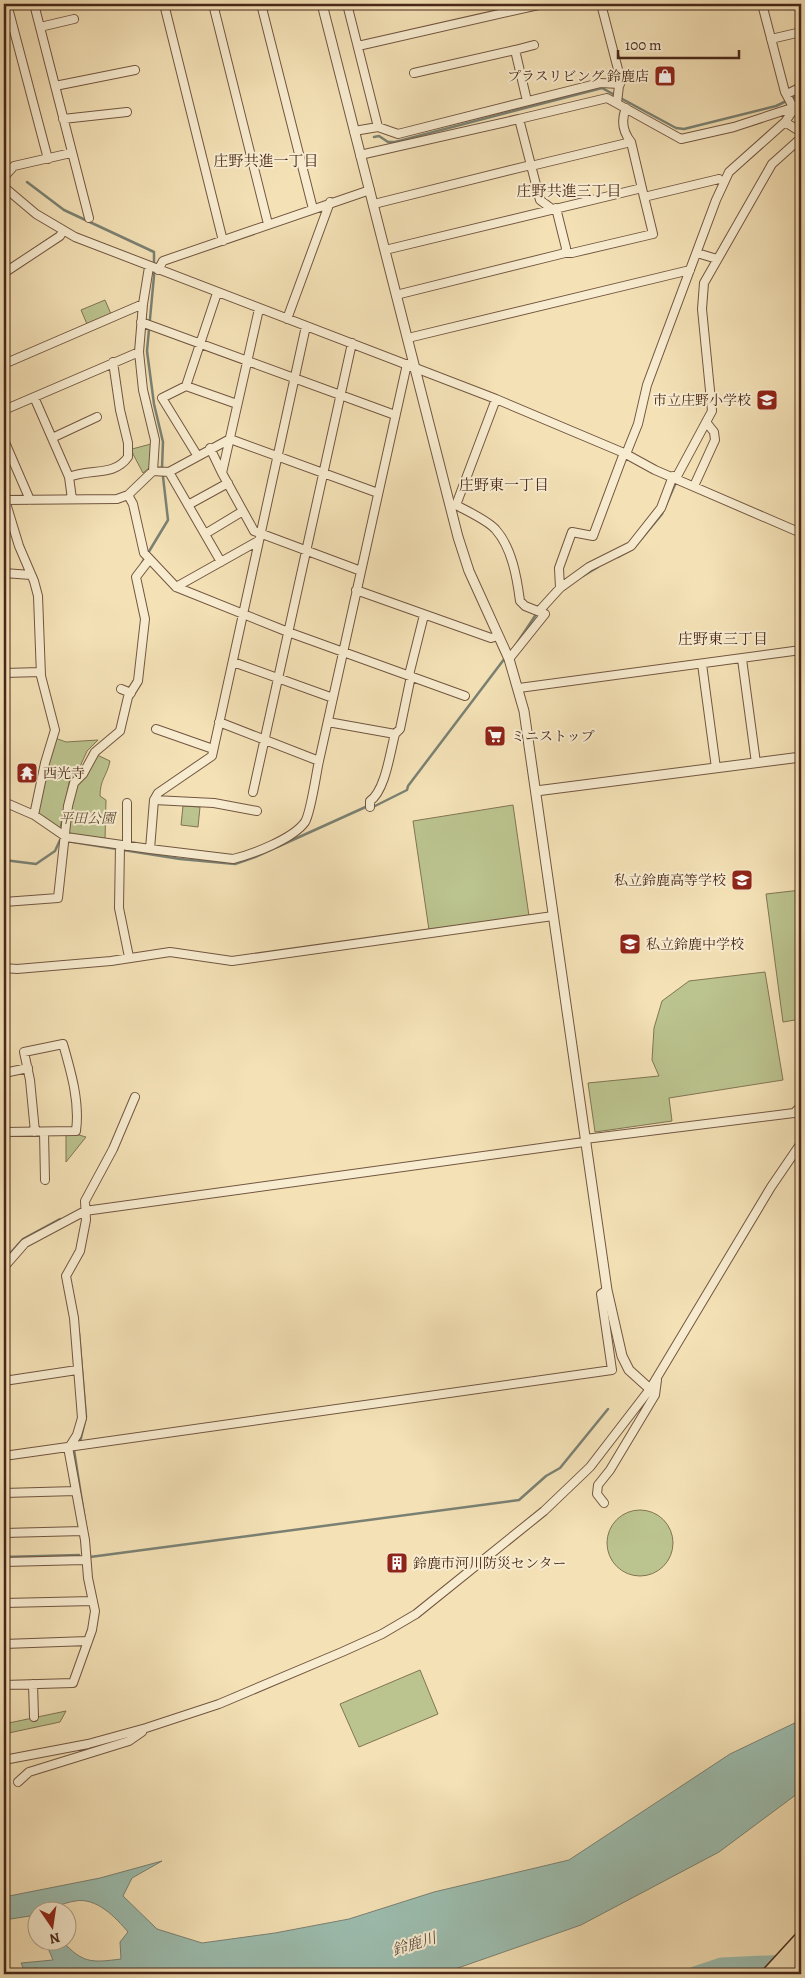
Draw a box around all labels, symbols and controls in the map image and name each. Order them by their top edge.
scale bar [618,28,739,60]
text: 100 m [625,35,662,55]
shop icon: プラスリビング 鈴鹿店 [653,64,677,88]
place label: プラスリビング 鈴鹿店 [507,67,649,86]
district label: 庄野共進一丁目 [213,151,319,171]
district label: 庄野共進三丁目 [516,181,622,201]
school or university icon: 市立庄野小学校 [755,388,779,412]
place label: 市立庄野小学校 [653,391,751,410]
district label: 庄野東一丁目 [459,475,549,495]
district label: 庄野東三丁目 [678,629,768,649]
supermarket icon: ミニストップ [483,724,507,748]
place label: ミニストップ [511,727,595,746]
temple icon: 西光寺 [15,761,39,785]
place label: 西光寺 [43,764,85,783]
park label: 平田公園 [59,809,117,828]
school or university icon: 私立鈴鹿高等学校 [730,868,754,892]
place label: 私立鈴鹿高等学校 [614,871,726,890]
school or university icon: 私立鈴鹿中学校 [618,932,642,956]
place label: 私立鈴鹿中学校 [646,935,744,954]
building icon: 鈴鹿市河川防災センター [385,1551,409,1575]
place label: 鈴鹿市河川防災センター [413,1554,566,1573]
north arrow [28,1900,78,1950]
water label: 鈴鹿川 [390,1927,440,1960]
text: N [48,1928,62,1949]

